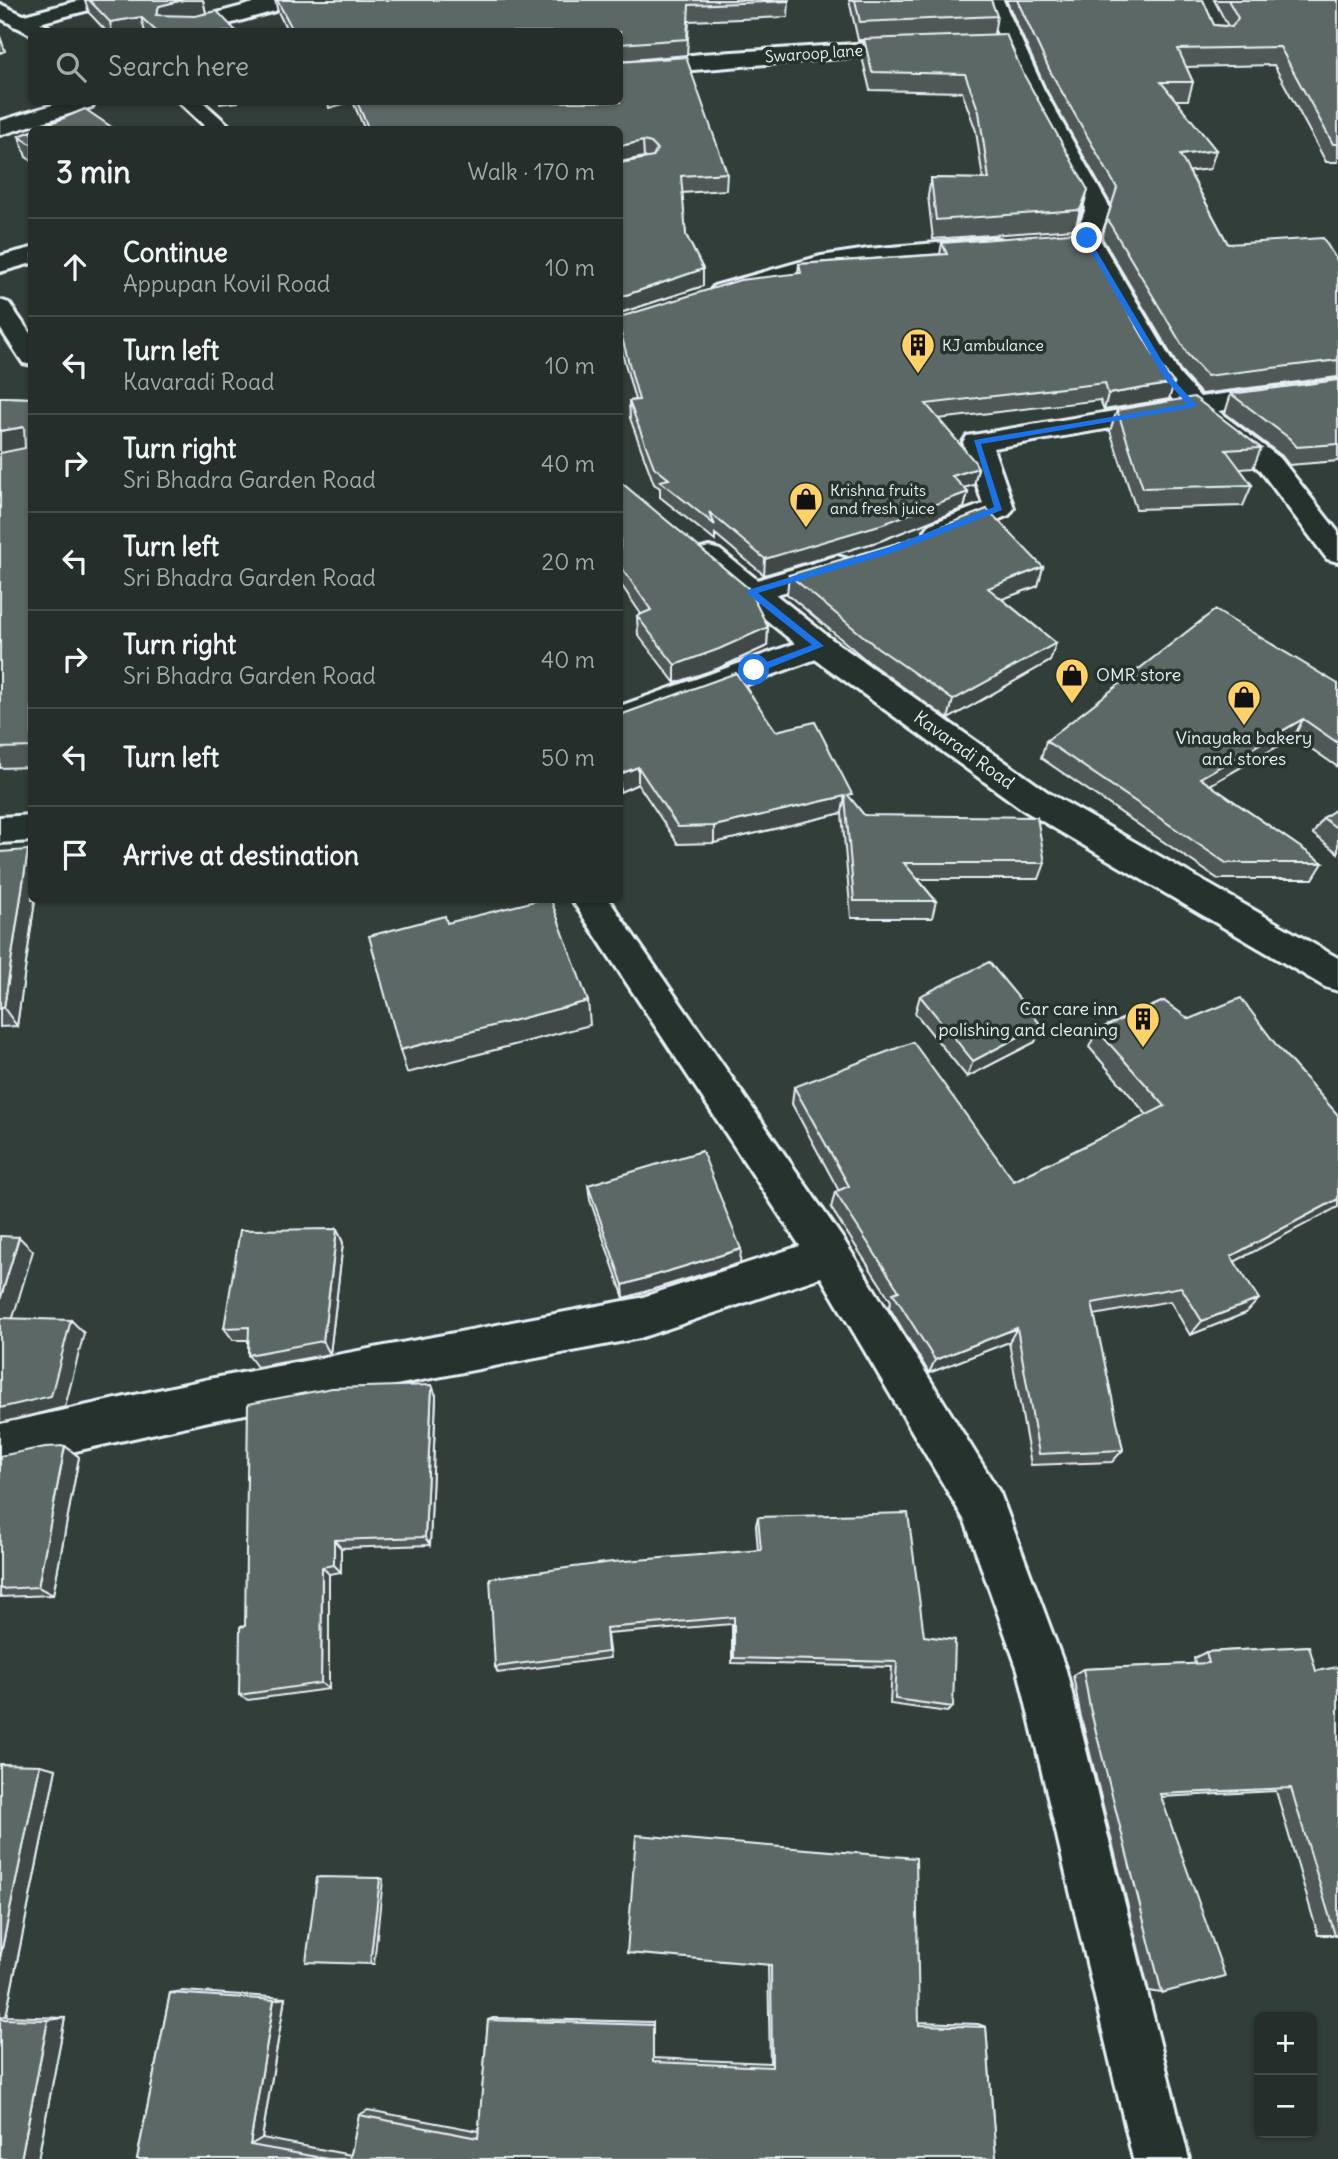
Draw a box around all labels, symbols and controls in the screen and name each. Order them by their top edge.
search box [28,28,623,105]
street label: Swaroop lane [764,40,864,66]
icon: search [52,48,90,86]
text: Search here [108,50,249,83]
text: 3 min [56,153,131,191]
text: Walk · 170 m [468,157,595,186]
route end [1071,222,1102,253]
text: Continue [123,236,228,269]
icon: ahead [56,248,94,286]
text: 10 m [545,253,595,282]
text: Appupan Kovil Road [123,269,330,298]
building icon: KJ ambulance [899,326,937,375]
text: Turn left [123,334,219,367]
place label: KJ ambulance [942,335,1044,355]
icon: left [56,346,94,384]
text: 10 m [545,351,595,380]
text: Kavaradi Road [123,367,275,396]
text: Turn right [123,432,236,465]
icon: right [56,444,94,482]
text: 40 m [541,449,595,478]
text: Sri Bhadra Garden Road [123,465,376,494]
shop icon: Krishna fruits and fresh juice [787,480,825,529]
place label: Krishna fruits and fresh juice [830,480,935,518]
text: Turn left [123,530,219,563]
icon: left [56,542,94,580]
text: 20 m [542,547,595,576]
text: Sri Bhadra Garden Road [123,563,376,592]
text: Turn right [123,628,236,661]
icon: right [56,640,94,678]
text: 40 m [541,645,595,674]
route start [738,654,769,685]
shop icon: OMR store [1053,656,1091,705]
text: Sri Bhadra Garden Road [123,661,376,690]
place label: OMR store [1096,663,1181,686]
shop icon: Vinayaka bakery and stores [1225,678,1263,727]
street label: Kavaradi Road [910,705,1019,794]
place label: Vinayaka bakery and stores [1176,726,1312,770]
icon: left [56,738,94,776]
text: Turn left [123,741,219,774]
text: 50 m [541,743,595,772]
icon: arrive [56,836,94,874]
text: Arrive at destination [123,839,359,872]
place label: Car care inn polishing and cleaning [939,997,1118,1041]
building icon: Car care inn polishing and cleaning [1124,1000,1162,1049]
map controls [1254,2012,1317,2138]
button: + [1254,2012,1317,2075]
button: − [1254,2075,1317,2138]

